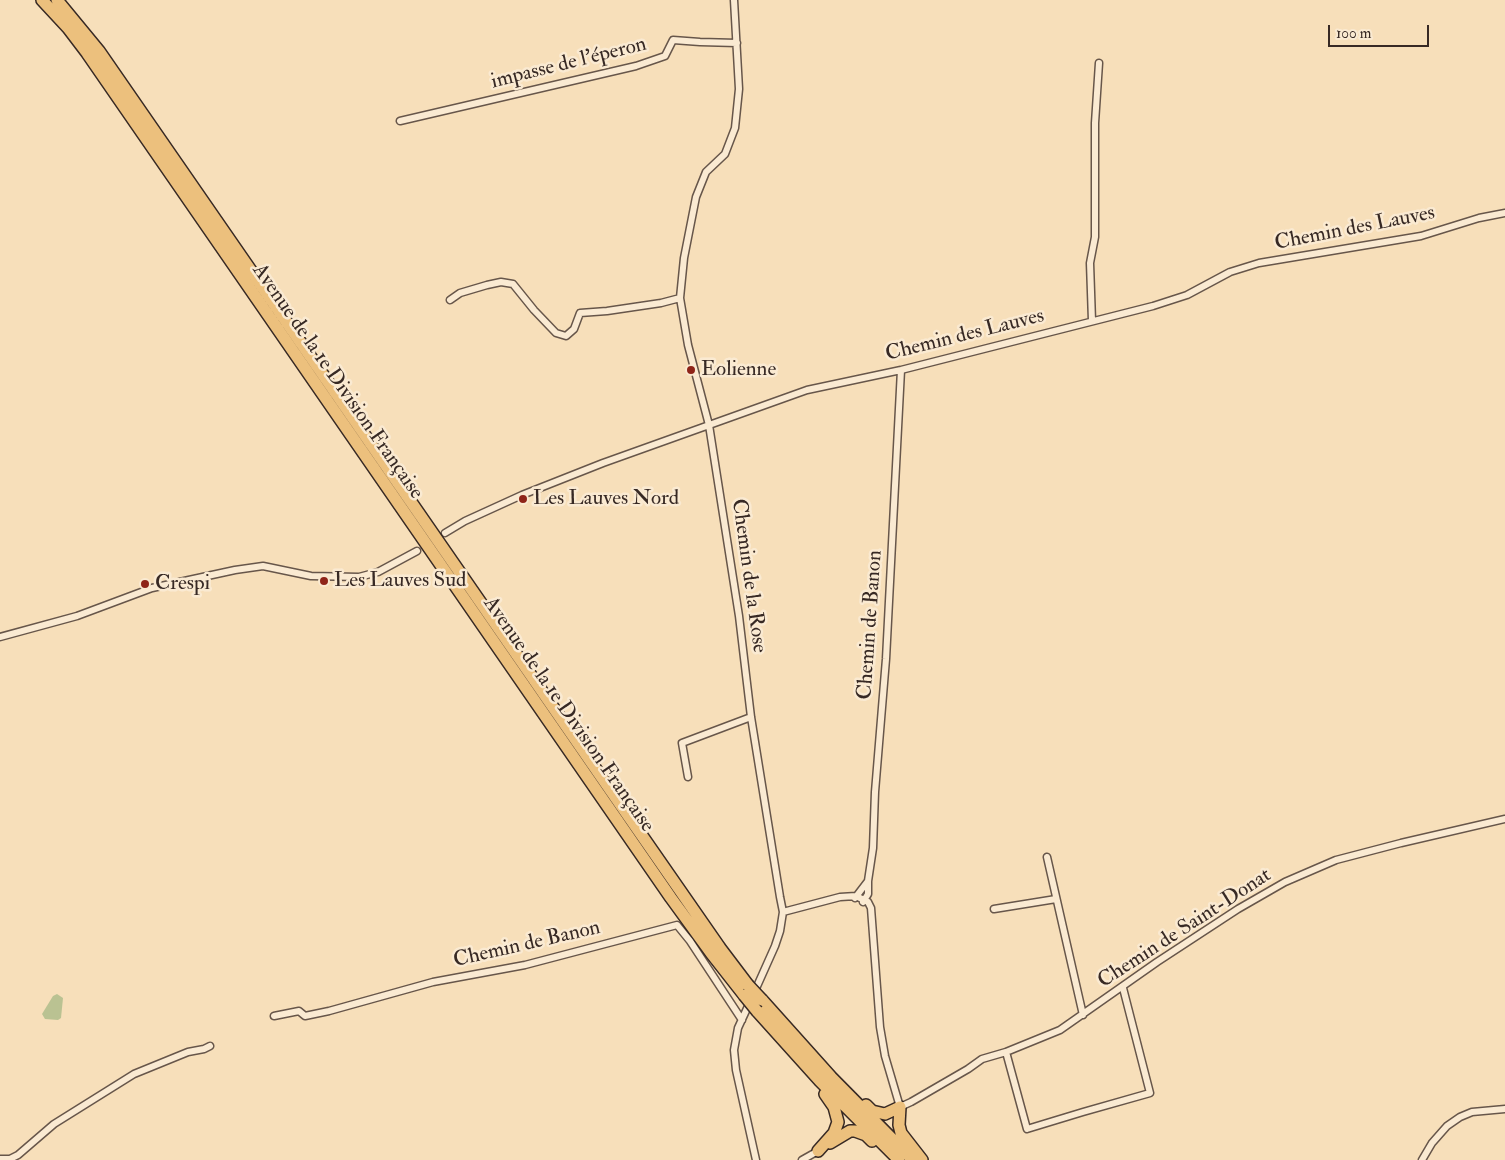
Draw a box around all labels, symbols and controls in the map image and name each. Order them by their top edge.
scale bar [1330,15,1431,47]
text: 100 m [1336,24,1371,43]
street label: impasse de l'éperon [489,33,649,95]
street label: Chemin des Lauves [1273,201,1437,257]
street label: Avenue de la 1e Division Française [246,259,428,505]
street label: Chemin des Lauves [883,304,1047,368]
place label: Eolienne [701,357,776,383]
marker: Eolienne [685,364,697,376]
place label: Les Lauves Nord [533,486,679,512]
marker: Les Lauves Nord [517,493,529,505]
street label: Chemin de la Rose [725,497,771,655]
street label: Chemin de Banon [853,549,889,701]
place label: Les Lauves Sud [334,568,466,594]
place label: Crespi [155,571,210,597]
marker: Les Lauves Sud [318,575,330,587]
marker: Crespi [139,578,151,590]
street label: Avenue de la 1e Division Française [477,592,659,838]
street label: Chemin de Saint-Donat [1094,864,1276,994]
street label: Chemin de Banon [451,916,603,974]

